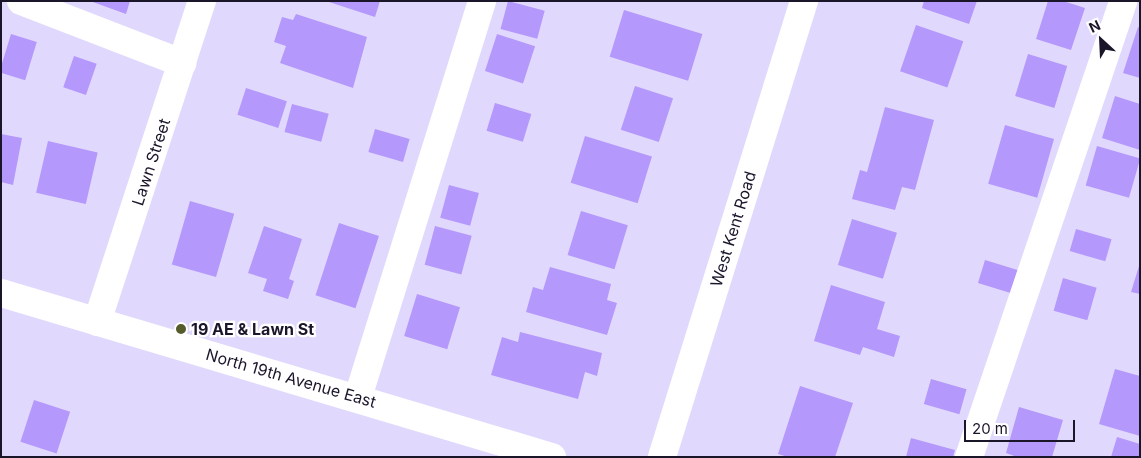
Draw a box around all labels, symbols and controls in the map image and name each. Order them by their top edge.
north arrow [1076,15,1126,65]
text: N [1086,16,1103,36]
street label: Lawn Street [128,116,174,208]
street label: West Kent Road [706,169,760,289]
place label: 19 AE & Lawn St [191,319,314,339]
marker: 19 AE & Lawn St [175,323,187,335]
street label: North 19th Avenue East [204,345,378,411]
scale bar [966,410,1077,442]
text: 20 m [972,419,1008,438]

